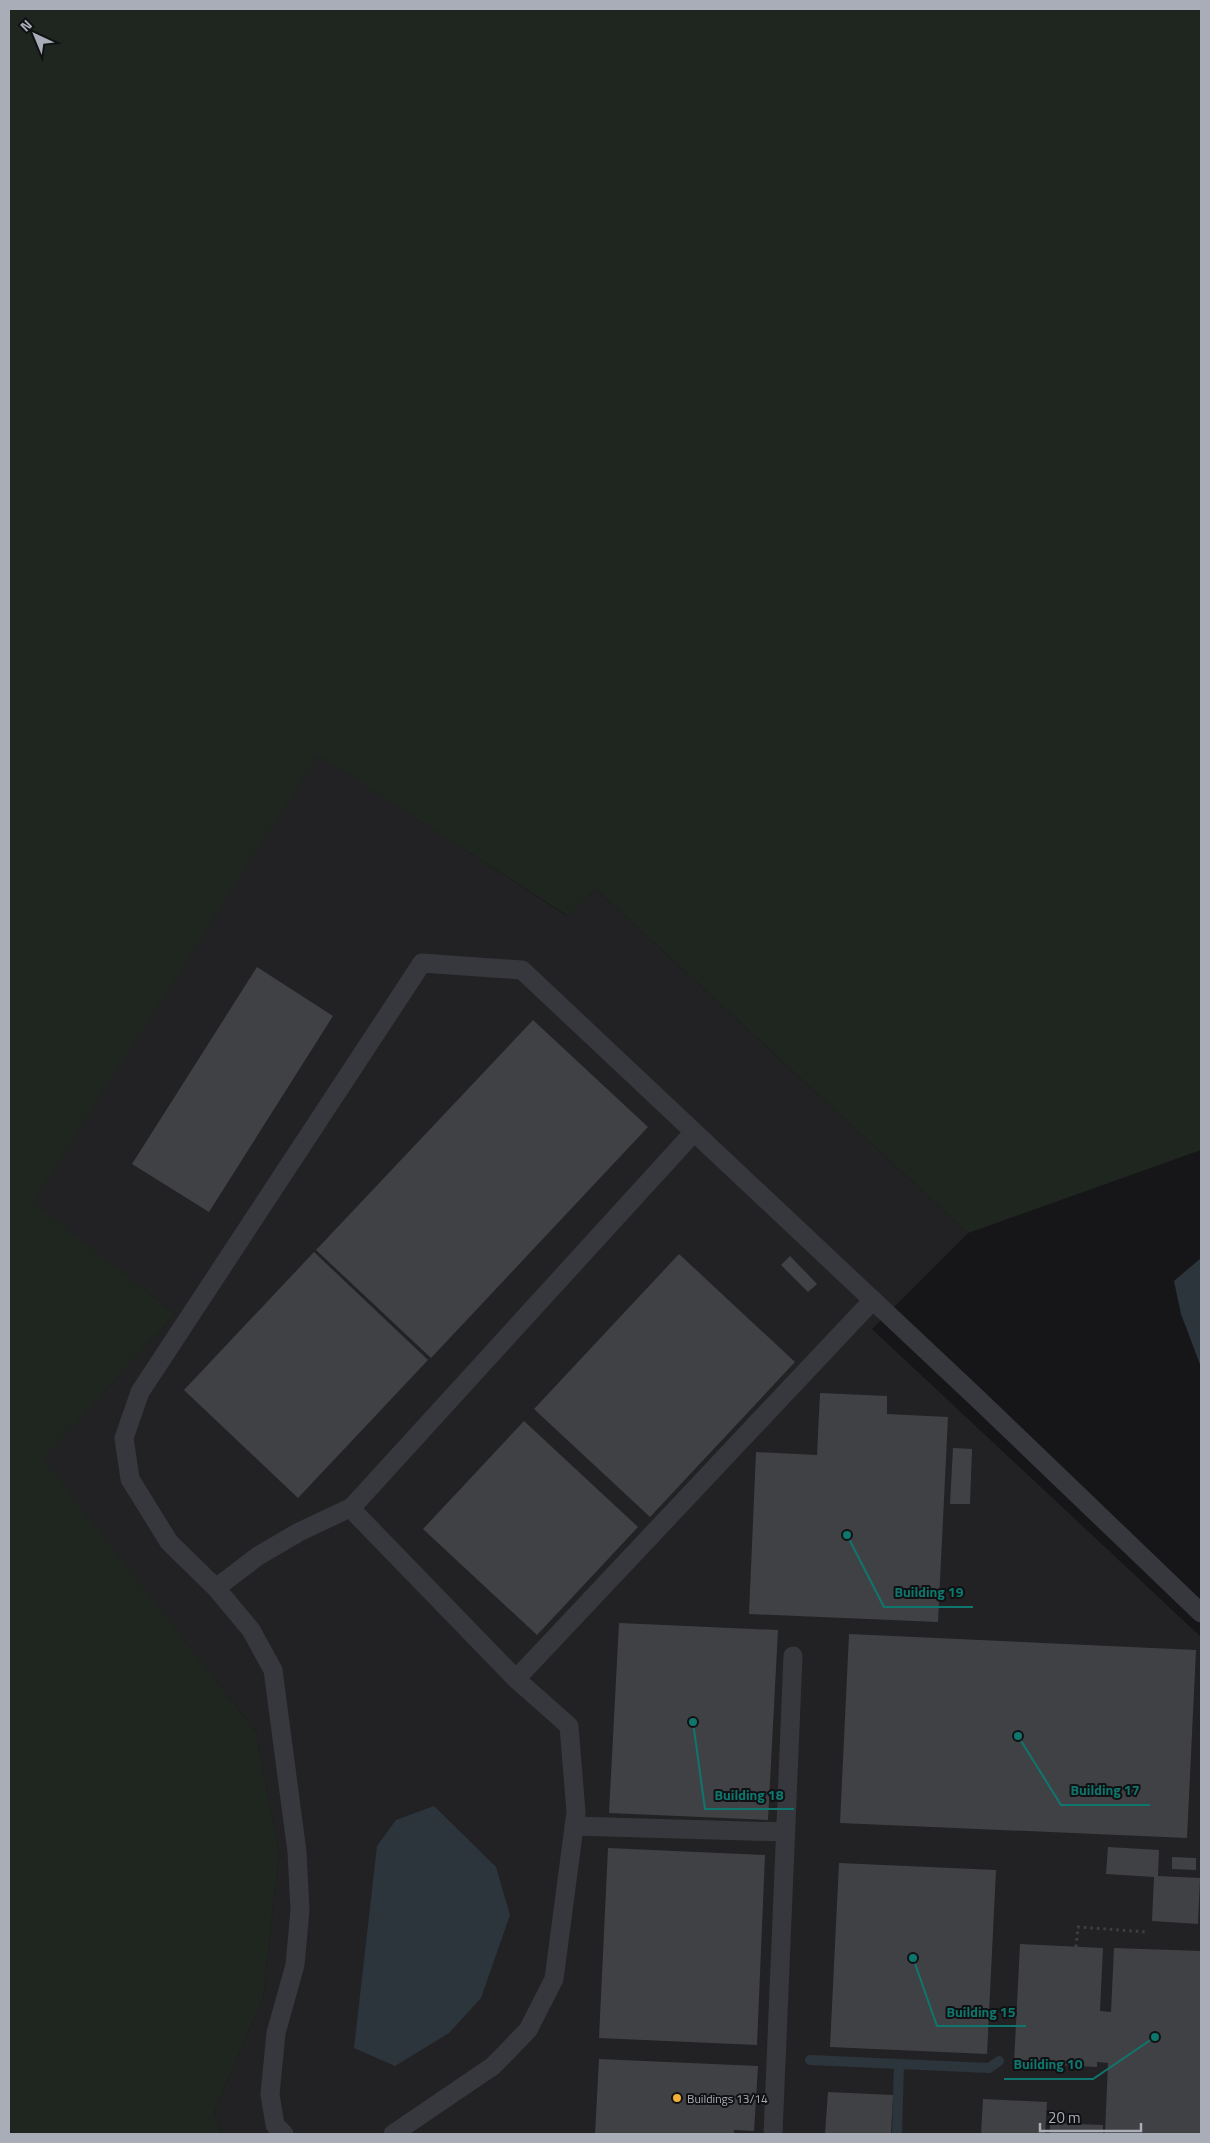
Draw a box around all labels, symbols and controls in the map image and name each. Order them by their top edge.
north arrow [10,10,60,60]
text: N [15,14,36,36]
callout: Building 19 [884,1578,973,1607]
text: Building 19 [895,1581,964,1602]
callout: Building 17 [1061,1776,1150,1805]
text: Building 17 [1071,1779,1139,1800]
callout: Building 18 [705,1780,794,1809]
text: Building 18 [715,1784,784,1805]
callout: Building 15 [937,1997,1026,2026]
text: Building 15 [947,2001,1016,2022]
callout: Building 10 [1004,2050,1093,2079]
text: Building 10 [1014,2053,1083,2074]
place label: Buildings 13/14 [687,2089,768,2108]
marker: Buildings 13/14 [671,2092,683,2104]
scale bar [1040,2100,1141,2132]
text: 20 m [1048,2106,1081,2129]

